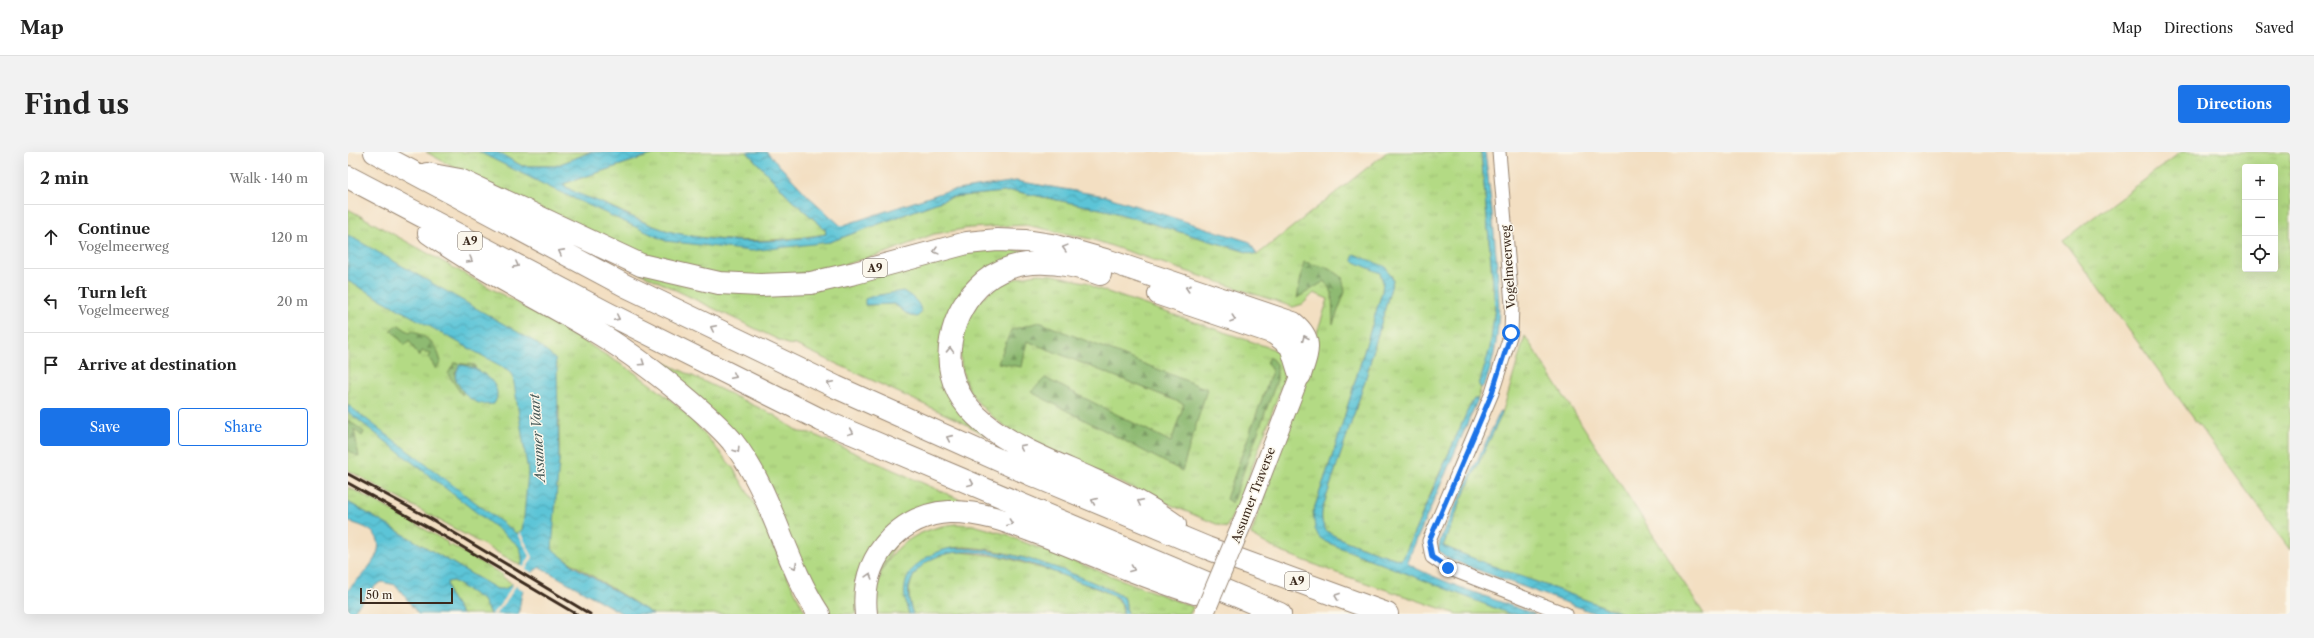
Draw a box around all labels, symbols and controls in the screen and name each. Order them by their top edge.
text: Map [20,16,64,39]
text: Map [2112,19,2142,37]
text: Directions [2164,19,2233,37]
text: Saved [2255,19,2294,37]
button: Directions [2178,85,2290,123]
text: Find us [24,87,129,121]
map controls [2242,164,2278,272]
button: + [2242,164,2278,200]
text: 2 min [40,168,89,188]
text: Walk · 140 m [230,170,308,186]
button: − [2242,200,2278,236]
text: Continue [78,219,150,238]
street label: Vogelmeerweg [1498,224,1518,310]
icon: ahead [40,226,62,248]
text: 120 m [271,229,308,245]
road number: A9 [458,232,482,250]
button: locate [2242,236,2278,272]
text: Vogelmeerweg [78,238,169,254]
one-way arrow [1061,244,1068,253]
one-way arrow [933,246,939,254]
one-way arrow [558,249,566,256]
one-way arrow [466,256,473,263]
road number: A9 [863,259,887,277]
one-way arrow [512,261,519,268]
text: Turn left [78,283,147,302]
one-way arrow [1185,284,1192,292]
icon: left [40,290,62,312]
text: 20 m [277,293,308,309]
text: Vogelmeerweg [78,302,169,318]
one-way arrow [613,313,621,321]
one-way arrow [1229,314,1236,323]
route start [1502,324,1520,342]
one-way arrow [710,325,717,333]
one-way arrow [1302,334,1310,342]
one-way arrow [946,347,954,353]
icon: arrive [40,354,62,376]
text: Arrive at destination [78,355,237,374]
one-way arrow [637,358,644,365]
one-way arrow [729,371,737,379]
one-way arrow [827,381,835,389]
water label: Assumer Vaart [526,392,548,485]
button: Save [40,408,170,446]
button: Share [178,408,308,446]
one-way arrow [847,428,854,436]
one-way arrow [945,435,953,443]
one-way arrow [1019,445,1027,452]
street label: Assumer Traverse [1227,445,1278,546]
one-way arrow [733,446,740,453]
one-way arrow [966,478,974,486]
one-way arrow [1090,497,1097,505]
one-way arrow [1137,500,1145,507]
one-way arrow [1007,518,1014,526]
route end [1439,559,1457,577]
one-way arrow [789,562,797,569]
one-way arrow [1128,565,1135,573]
one-way arrow [864,572,873,579]
road number: A9 [1285,572,1309,590]
scale bar [360,586,453,605]
text: 50 m [366,588,392,602]
one-way arrow [1334,592,1341,600]

